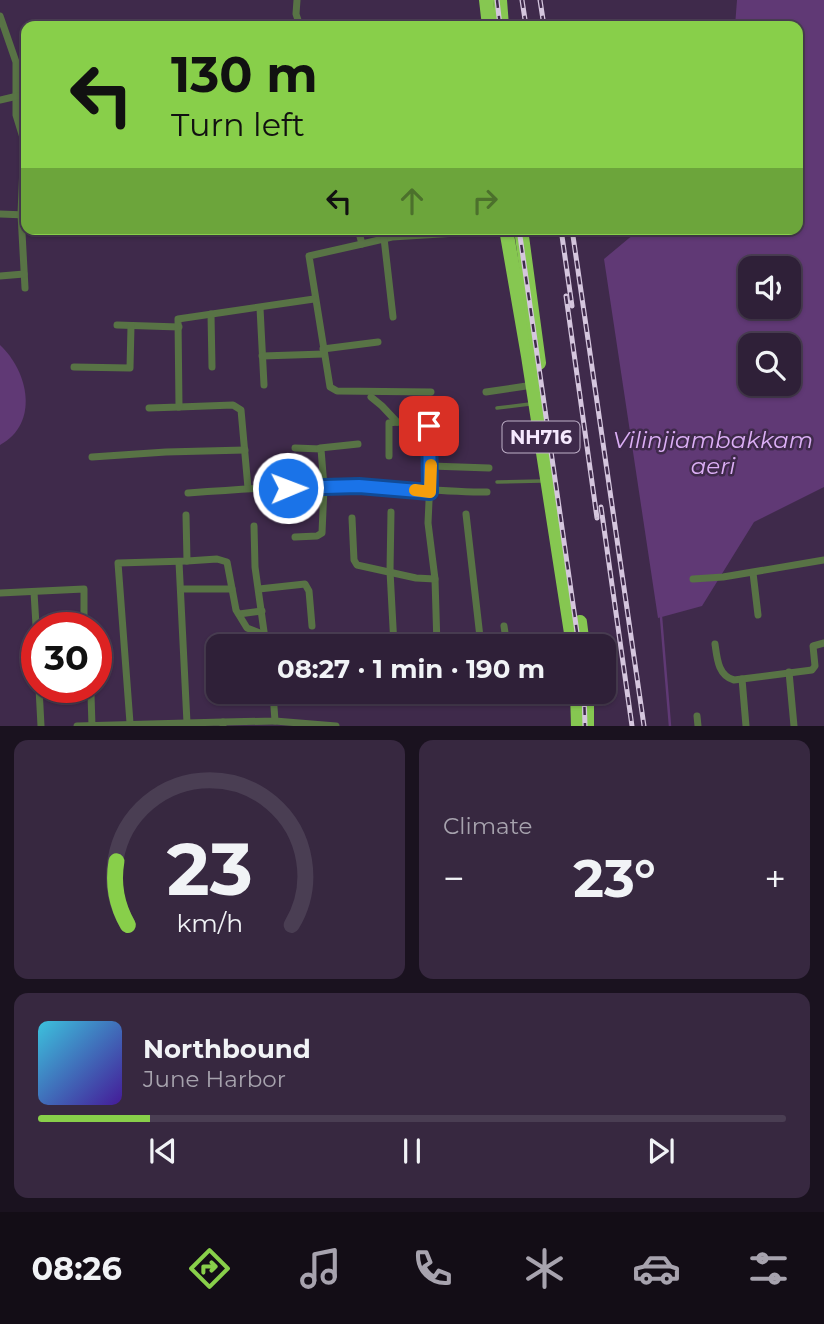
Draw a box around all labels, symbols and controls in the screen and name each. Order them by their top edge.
text: 130 m [171,45,318,104]
icon: left [56,49,147,140]
text: Turn left [171,105,305,144]
icon: left [320,182,358,220]
icon: ahead [393,182,431,220]
icon: right [466,182,504,220]
map controls [738,256,801,396]
button: sound [738,256,801,319]
button: search [738,333,801,396]
pin [399,396,459,456]
icon: arrive [410,407,448,445]
road number: NH716 [503,422,580,452]
water label: Vilinjiambakkam aeri [613,426,813,480]
position arrow [251,451,325,525]
speed limit sign: 30 [21,612,112,703]
text: 08:27 · 1 min · 190 m [277,653,545,685]
text: Climate [443,812,532,840]
text: 23 [166,826,253,914]
text: 23° [573,847,656,910]
text: − [443,855,465,902]
text: + [764,855,786,902]
text: km/h [176,908,243,938]
text: Northbound [143,1033,311,1065]
text: June Harbor [143,1065,286,1093]
icon: previous [144,1132,182,1170]
icon: pause [393,1132,431,1170]
icon: next [642,1132,680,1170]
icon: directions [185,1244,234,1293]
icon: music [296,1244,345,1293]
icon: phone [408,1244,457,1293]
icon: climate [520,1244,569,1293]
icon: car [632,1244,681,1293]
icon: filters [744,1244,793,1293]
text: 08:26 [31,1249,122,1288]

